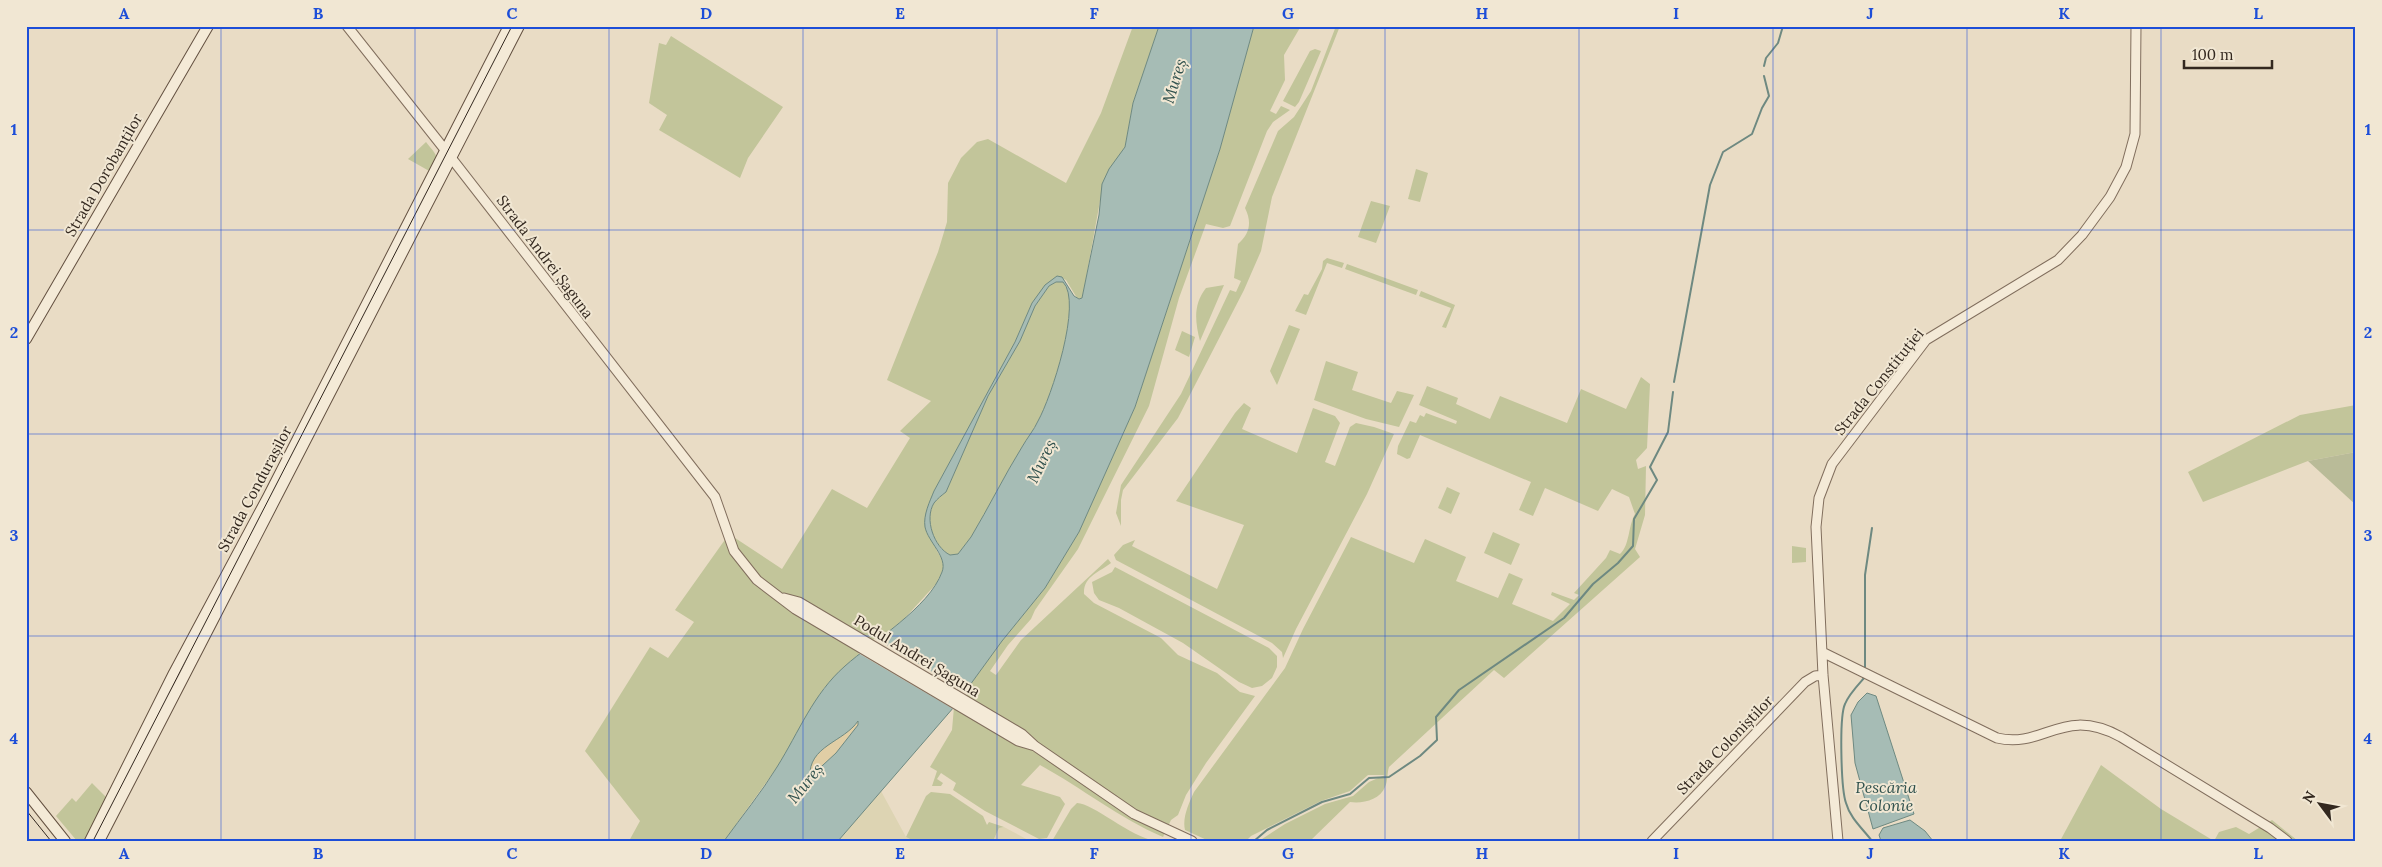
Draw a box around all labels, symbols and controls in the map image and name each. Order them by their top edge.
text: A [119,3,130,23]
text: B [313,3,324,23]
text: C [506,3,518,23]
text: D [700,3,712,23]
text: E [895,3,905,23]
text: F [1089,3,1099,23]
text: G [1282,3,1294,23]
text: H [1476,3,1489,23]
text: I [1673,3,1679,23]
text: J [1866,3,1874,23]
text: K [2058,3,2070,23]
text: L [2253,3,2263,23]
scale bar [2184,38,2272,70]
text: 100 m [2192,45,2233,64]
water label: Mureș [1158,56,1190,106]
street label: Strada Dorobanților [61,109,147,240]
text: 1 [11,119,17,139]
text: 1 [2365,119,2371,139]
street label: Strada Andrei Șaguna [493,191,598,322]
text: 2 [10,322,18,342]
text: 2 [2364,322,2372,342]
street label: Strada Constituției [1830,325,1927,439]
street label: Strada Condurașilor [213,422,296,555]
water label: Mureș [1022,436,1060,486]
text: 3 [10,525,19,545]
text: 3 [2364,525,2373,545]
street label: Podul Andrei Șaguna [851,610,984,701]
street label: Strada Coloniștilor [1672,691,1777,798]
text: 4 [10,728,19,748]
text: 4 [2364,728,2373,748]
water label: Mureș [783,759,827,807]
water label: Pescăria Colonie [1855,777,1917,815]
north arrow [2294,780,2344,830]
text: N [2298,788,2320,806]
text: A [119,843,130,863]
text: B [313,843,324,863]
text: C [506,843,518,863]
text: D [700,843,712,863]
text: E [895,843,905,863]
text: F [1089,843,1099,863]
text: G [1282,843,1294,863]
text: H [1476,843,1489,863]
text: I [1673,843,1679,863]
text: J [1866,843,1874,863]
text: K [2058,843,2070,863]
text: L [2253,843,2263,863]

